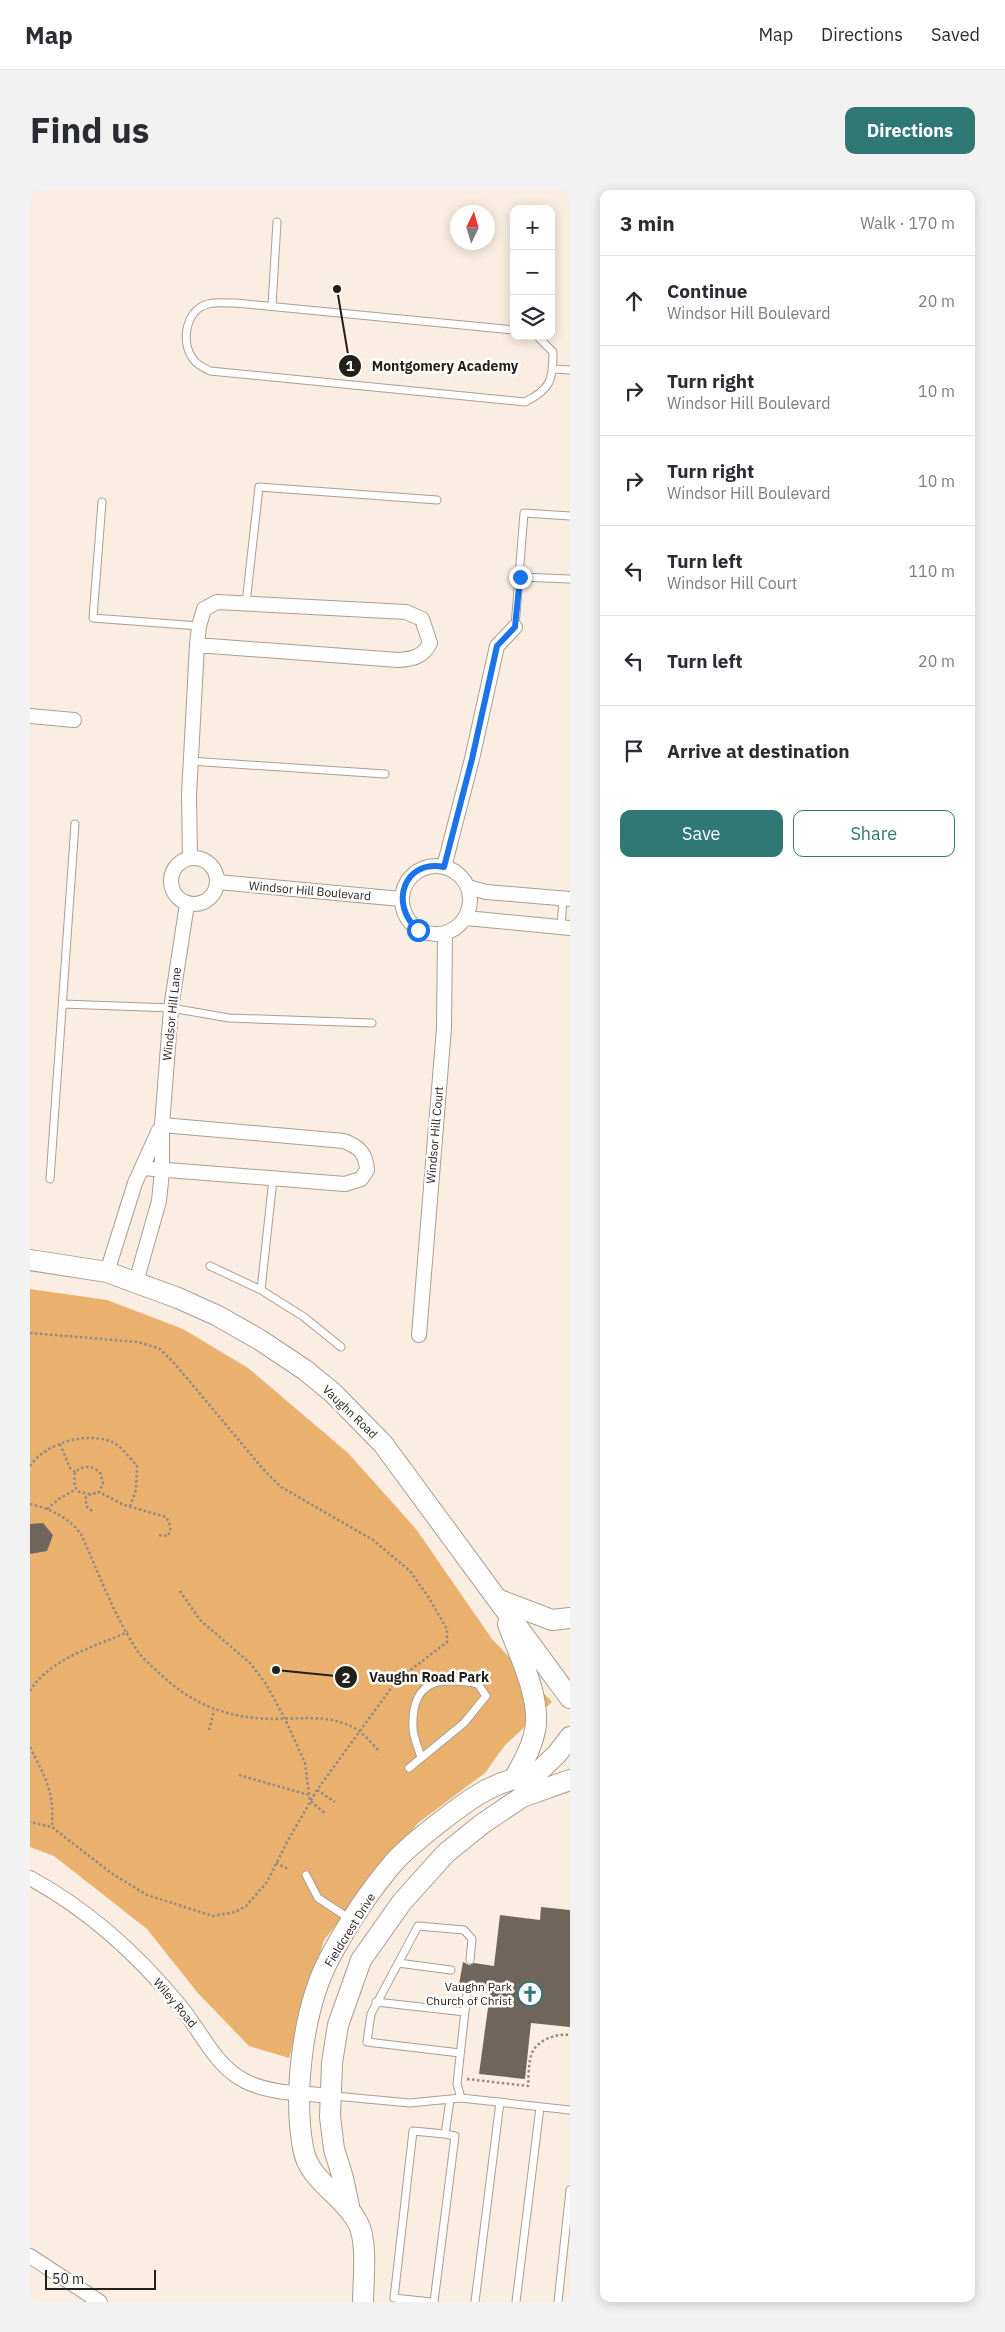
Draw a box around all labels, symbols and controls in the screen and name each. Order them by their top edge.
text: Map [25,19,73,51]
text: Map [758,23,793,46]
text: Directions [821,23,903,46]
text: Saved [931,23,980,46]
text: Find us [30,107,149,153]
button: Directions [845,107,975,154]
north arrow [450,205,495,250]
map controls [510,205,555,340]
button: + [510,205,555,250]
text: 3 min [620,209,675,237]
text: Walk · 170 m [860,213,955,233]
button: − [510,250,555,295]
text: Continue [667,279,747,303]
icon: ahead [620,287,648,315]
text: 20 m [918,291,955,311]
button: layers [510,295,555,340]
text: Windsor Hill Boulevard [667,303,831,323]
callout: Montgomery Academy [337,352,529,381]
text: 1 [345,356,355,375]
text: Montgomery Academy [372,357,519,375]
text: Turn right [667,369,754,393]
icon: right [620,377,648,405]
text: 10 m [918,381,955,401]
text: Windsor Hill Boulevard [667,393,831,413]
text: Turn right [667,459,754,483]
icon: right [620,467,648,495]
text: 10 m [918,471,955,491]
text: Windsor Hill Boulevard [667,483,831,503]
text: Turn left [667,549,743,573]
icon: left [620,557,648,585]
text: 110 m [908,561,955,581]
route end [509,566,532,589]
text: Windsor Hill Court [667,573,797,593]
icon: left [620,647,648,675]
text: Turn left [667,649,743,673]
text: 20 m [918,651,955,671]
icon: arrive [620,737,648,765]
text: Arrive at destination [667,739,850,763]
button: Save [620,810,783,857]
button: Share [793,810,955,857]
street label: Windsor Hill Boulevard [248,878,372,903]
route start [407,919,430,942]
street label: Windsor Hill Lane [159,966,184,1061]
street label: Windsor Hill Court [423,1086,446,1184]
street label: Vaughn Road [320,1382,381,1442]
callout: Vaughn Road Park [334,1663,499,1692]
text: 2 [341,1668,351,1687]
text: Vaughn Road Park [369,1668,490,1686]
street label: Fieldcrest Drive [321,1890,378,1969]
street label: Wiley Road [150,1975,200,2030]
place label: Vaughn Park Church of Christ [426,1979,513,2008]
church icon: Vaughn Park Church of Christ [517,1981,543,2007]
scale bar [45,2267,156,2290]
text: 50 m [52,2270,84,2288]

